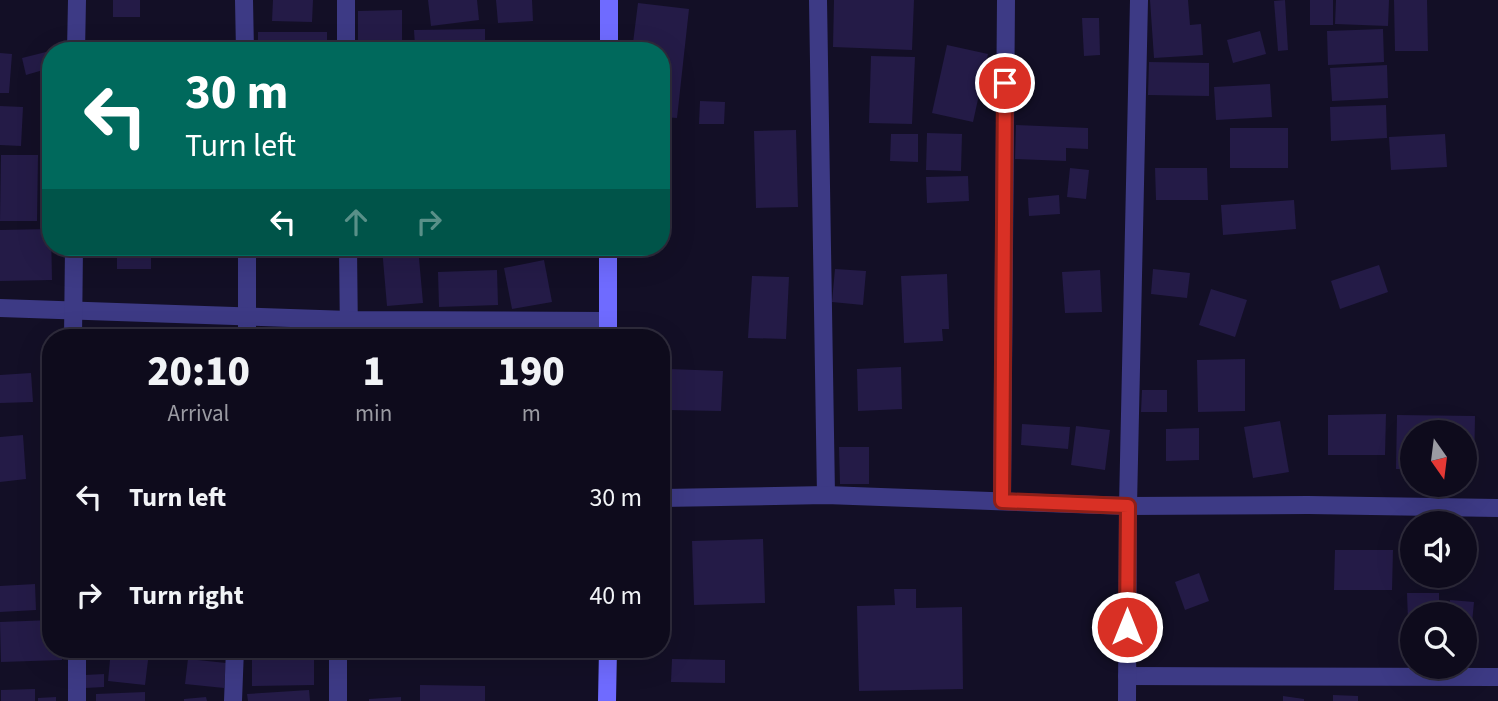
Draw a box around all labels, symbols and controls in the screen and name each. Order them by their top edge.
pin [975,53,1035,113]
text: 30 m [185,58,289,128]
icon: arrive [986,64,1024,102]
icon: left [70,70,161,161]
text: Turn left [185,123,296,169]
icon: left [264,203,302,241]
icon: ahead [337,203,375,241]
icon: right [410,203,448,241]
text: 20:10 [147,342,250,402]
text: 1 [362,342,385,402]
text: 190 [498,342,565,402]
text: Arrival [168,397,229,430]
text: min [355,397,392,430]
text: m [522,397,541,430]
north arrow [1400,420,1477,497]
map controls [1400,420,1477,679]
icon: left [70,478,108,516]
text: Turn left [129,479,226,516]
text: 30 m [589,479,642,516]
button: sound [1400,511,1477,588]
icon: right [70,576,108,614]
text: Turn right [129,577,244,614]
text: 40 m [589,577,642,614]
position arrow [1090,590,1164,664]
button: search [1400,602,1477,679]

